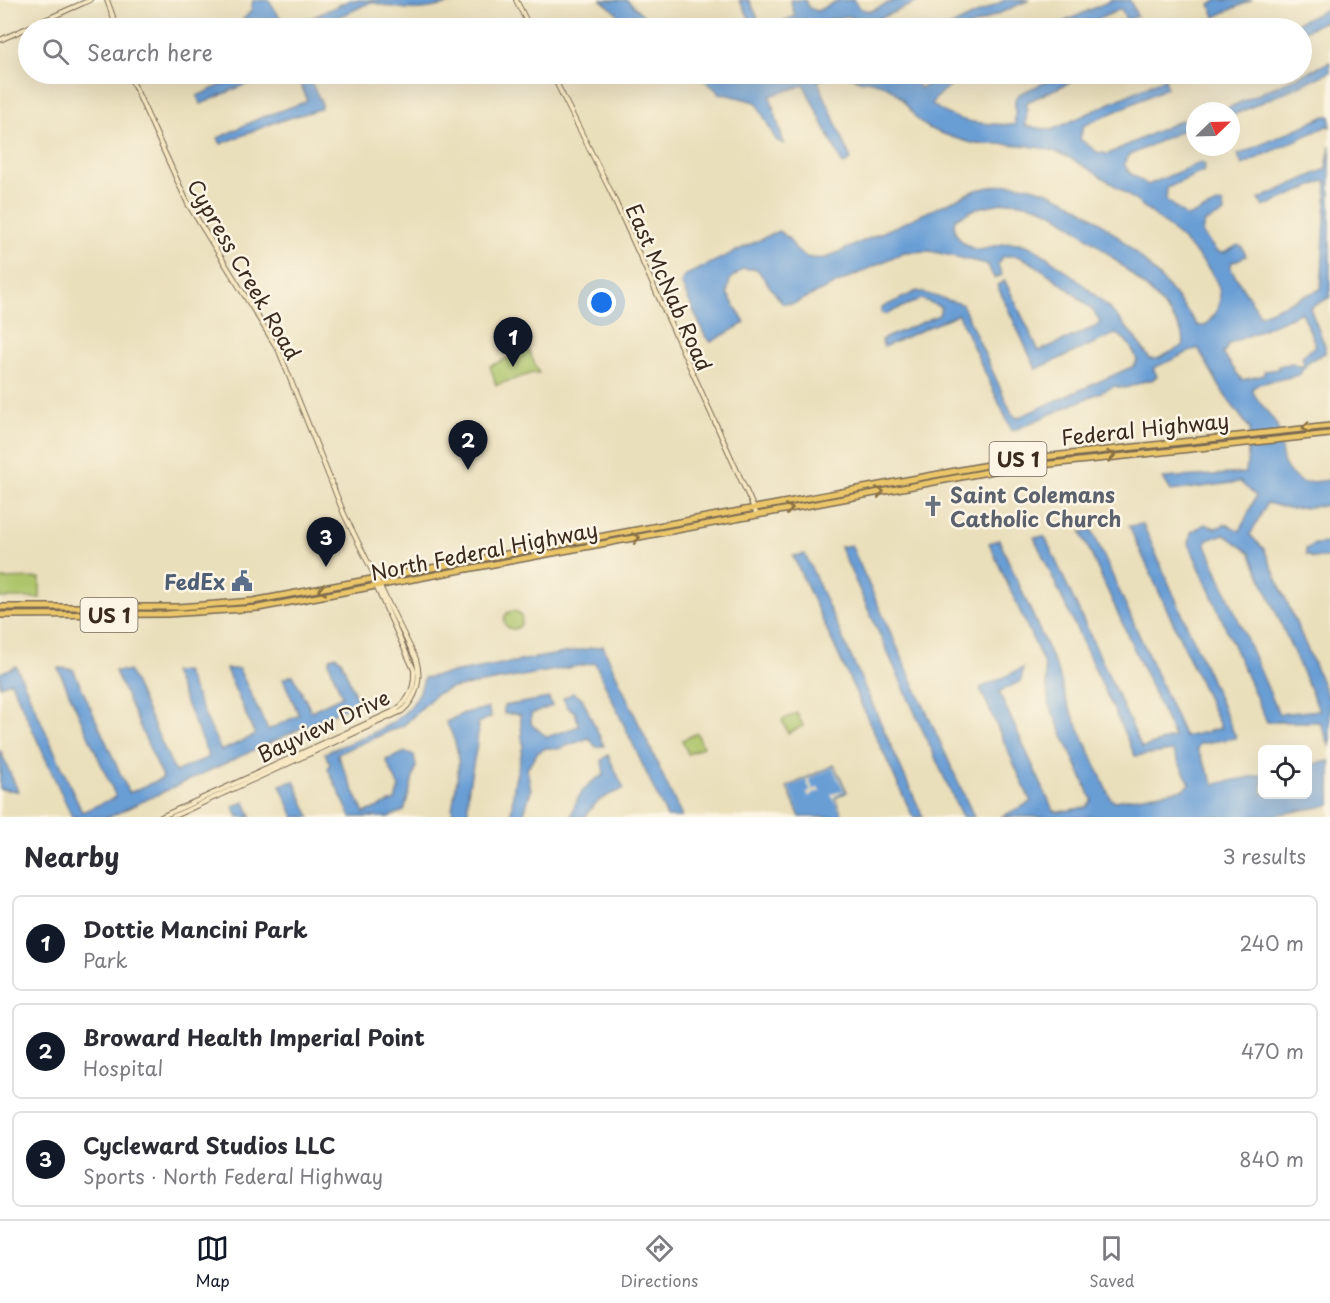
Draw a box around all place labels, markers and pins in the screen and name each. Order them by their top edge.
pin: 1 [494,318,532,367]
pin: 2 [448,420,488,470]
place label: Saint Colemans Catholic Church [950,478,1122,534]
church icon: Saint Colemans Catholic Church [921,494,945,518]
pin: 3 [306,518,346,567]
place label: FedEx [164,565,225,597]
public building icon: FedEx [230,569,254,593]

